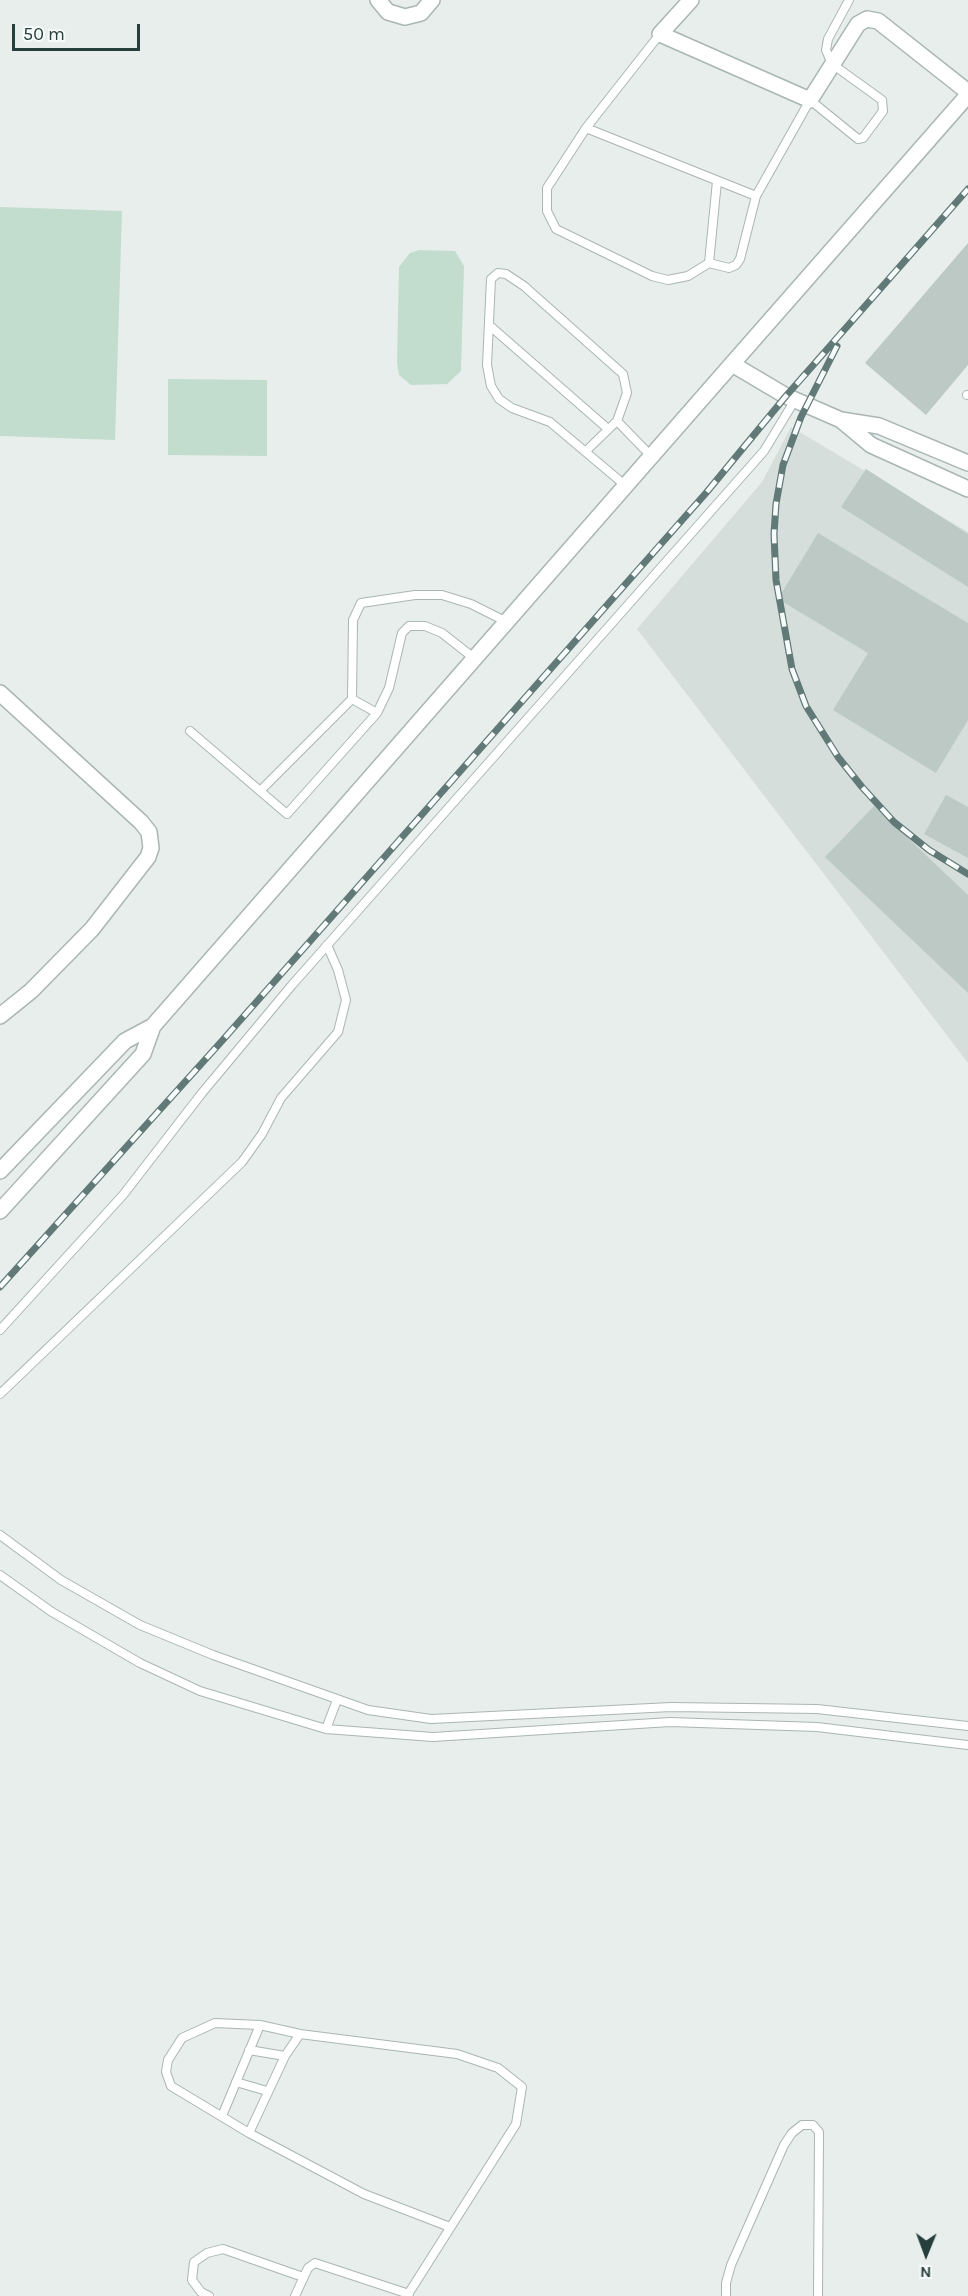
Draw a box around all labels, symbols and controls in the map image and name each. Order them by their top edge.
scale bar [15,12,142,50]
text: 50 m [23,23,65,45]
north arrow [896,2224,956,2284]
text: N [920,2263,932,2282]

